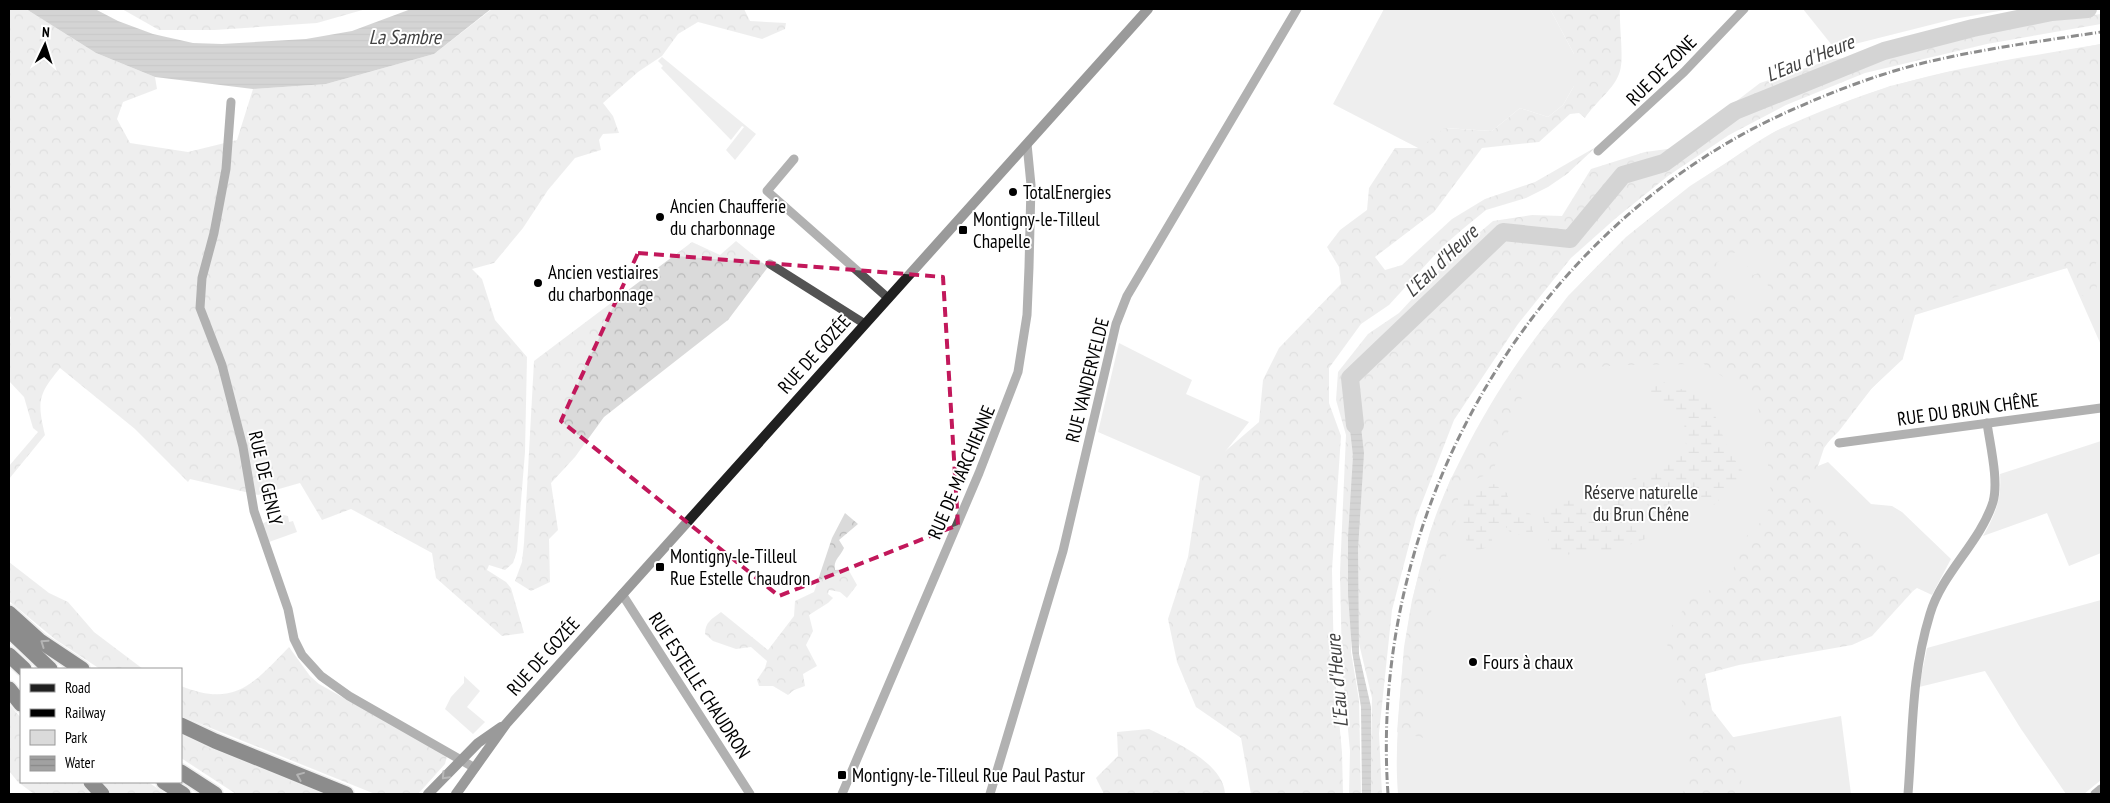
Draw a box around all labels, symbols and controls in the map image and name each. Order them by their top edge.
north arrow [20,20,70,70]
text: N [42,23,50,41]
water label: La Sambre [369,24,443,50]
water label: L'Eau d'Heure [1762,28,1860,87]
street label: RUE DE ZONE [1621,30,1701,110]
place label: TotalEnergies [1023,180,1111,204]
marker: TotalEnergies [1007,186,1019,198]
place label: Ancien Chaufferie du charbonnage [670,194,786,240]
place label: Montigny-le-Tilleul Chapelle [973,207,1100,253]
marker: Ancien Chaufferie du charbonnage [654,211,666,223]
water label: L'Eau d'Heure [1398,218,1485,303]
marker: Montigny-le-Tilleul Chapelle [957,224,969,236]
place label: Ancien vestiaires du charbonnage [548,260,659,306]
marker: Ancien vestiaires du charbonnage [532,277,544,289]
street label: RUE DE GOZÉE [772,310,856,398]
street label: RUE VANDERVELDE [1060,315,1114,445]
street label: RUE DU BRUN CHÊNE [1896,387,2040,431]
street label: RUE DE MARCHIENNE [922,401,1000,543]
street label: RUE DE GENLY [244,429,289,528]
park label: Réserve naturelle du Brun Chêne [1584,480,1698,526]
place label: Montigny-le-Tilleul Rue Estelle Chaudron [670,544,810,590]
marker: Montigny-le-Tilleul Rue Estelle Chaudron [654,561,666,573]
street label: RUE ESTELLE CHAUDRON [644,608,756,762]
street label: RUE DE GOZÉE [501,612,585,700]
water label: L'Eau d'Heure [1320,632,1354,728]
one-way arrow [40,640,50,649]
place label: Fours à chaux [1483,650,1574,674]
marker: Fours à chaux [1467,656,1479,668]
legend [20,668,182,783]
text: Road [65,678,91,697]
text: Railway [65,703,106,722]
text: Park [65,728,87,747]
text: Water [65,753,96,772]
place label: Montigny-le-Tilleul Rue Paul Pastur [852,763,1086,787]
marker: Montigny-le-Tilleul Rue Paul Pastur [836,769,848,781]
one-way arrow [442,771,451,780]
one-way arrow [297,772,305,782]

